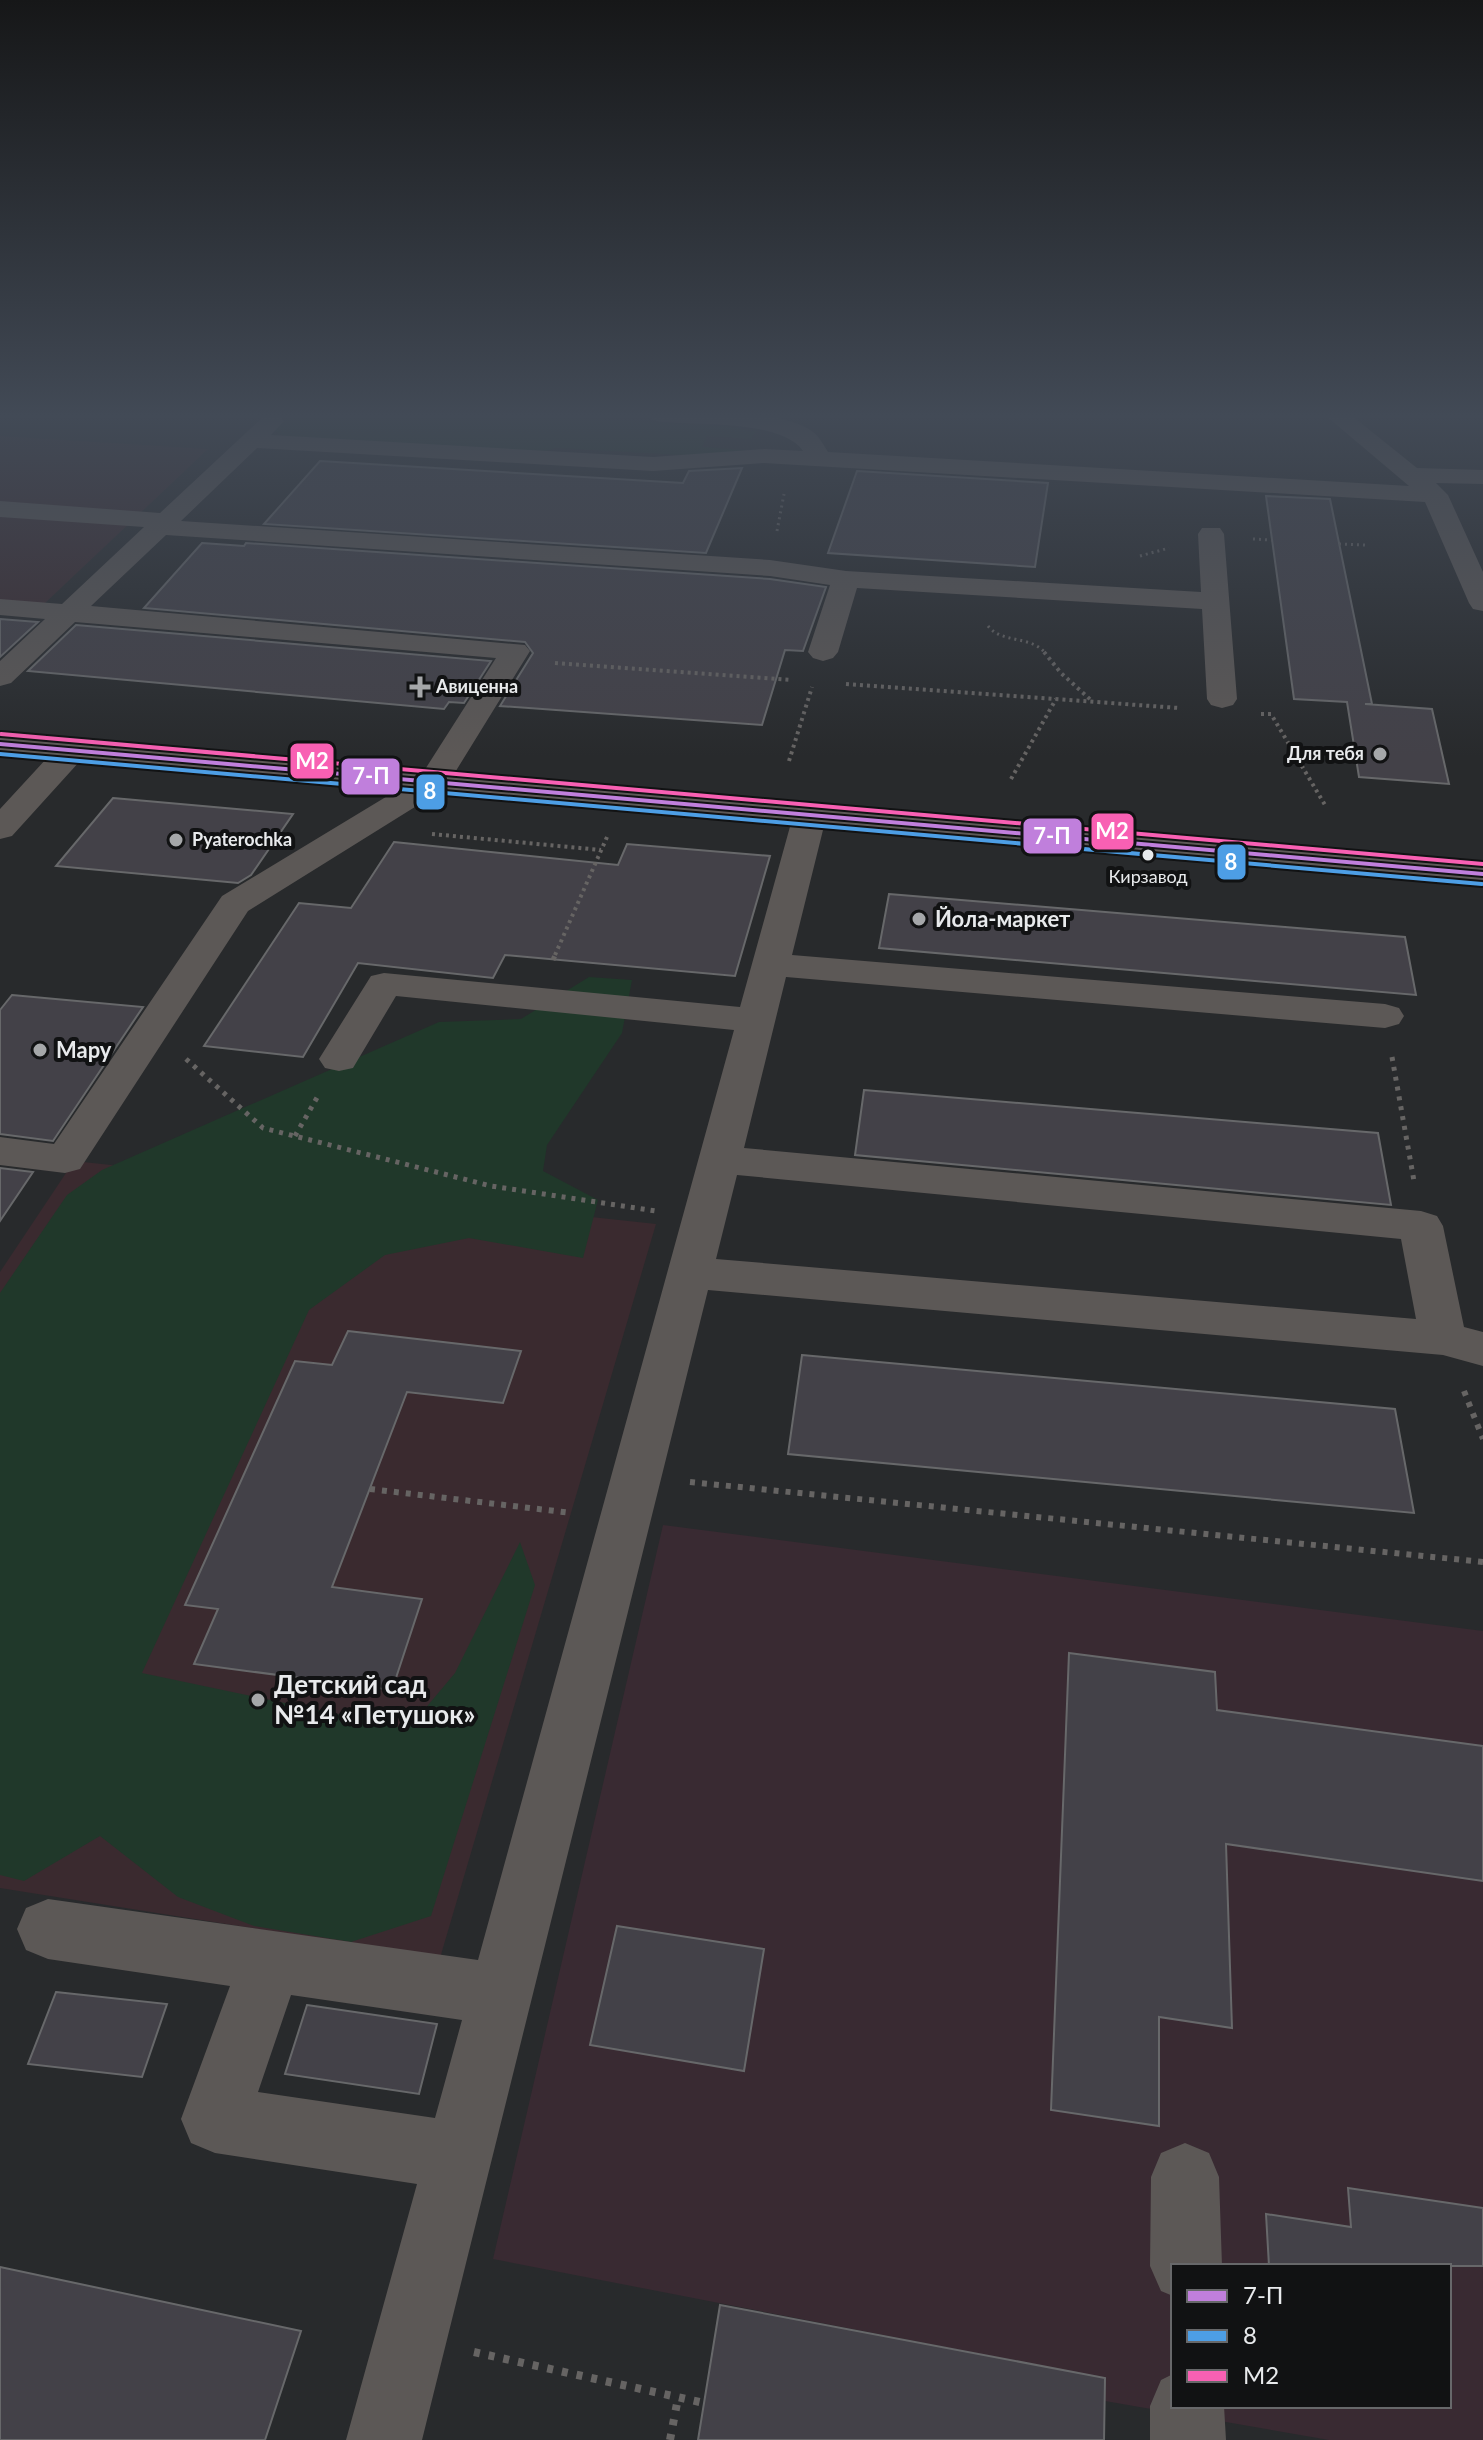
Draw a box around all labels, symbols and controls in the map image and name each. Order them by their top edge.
place label: Авиценна [435,675,518,697]
marker: Авиценна [411,678,429,696]
line badge: М2 [289,742,335,780]
place label: Для тебя [1287,742,1364,764]
marker: Для тебя [1371,745,1389,763]
text: М2 [295,747,329,774]
line badge: 7-П [340,757,401,796]
text: 7-П [352,762,390,789]
line badge: 8 [415,773,446,811]
text: 8 [424,777,436,804]
line badge: М2 [1090,812,1135,851]
line badge: 7-П [1022,817,1083,855]
text: М2 [1095,817,1129,844]
text: 7-П [1033,822,1071,849]
place label: Pyaterochka [192,828,292,850]
marker: Pyaterochka [167,831,185,849]
line badge: 8 [1216,843,1247,881]
marker: Кирзавод [1140,847,1156,863]
text: 8 [1225,848,1237,875]
place label: Кирзавод [1108,865,1188,887]
place label: Йола-маркет [935,905,1071,932]
marker: Йола-маркет [910,910,928,928]
place label: Мару [56,1036,112,1063]
marker: Мару [31,1041,49,1059]
place label: Детский сад №14 «Петушок» [274,1668,475,1730]
marker: Детский сад №14 «Петушок» [249,1691,267,1709]
legend [1171,2264,1451,2408]
text: 7-П [1243,2280,1284,2309]
text: 8 [1243,2320,1257,2349]
text: М2 [1243,2360,1279,2389]

